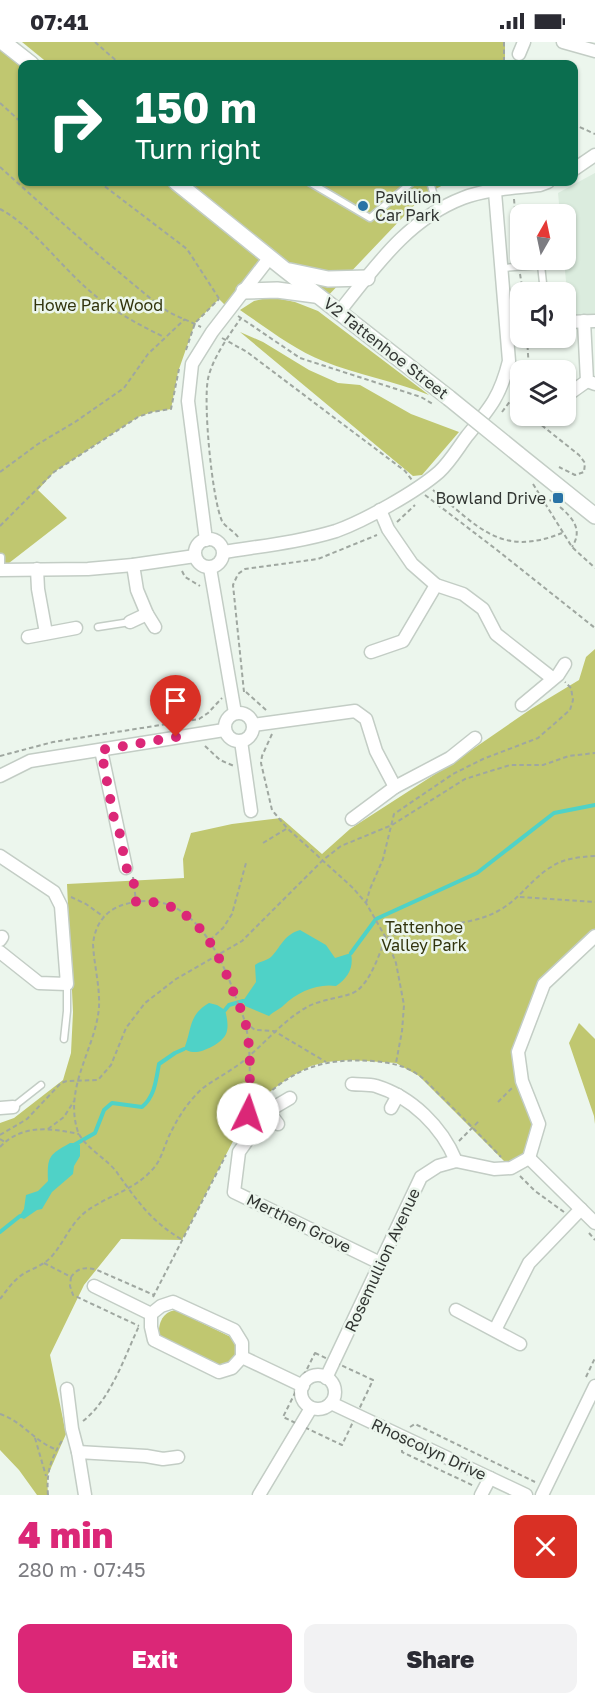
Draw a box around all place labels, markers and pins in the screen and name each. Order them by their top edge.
place label: Pavillion Car Park [375,187,441,225]
marker: Pavillion Car Park [356,199,370,213]
place label: Bowland Drive [435,488,546,508]
marker: Bowland Drive [551,491,565,505]
pin [150,675,201,737]

